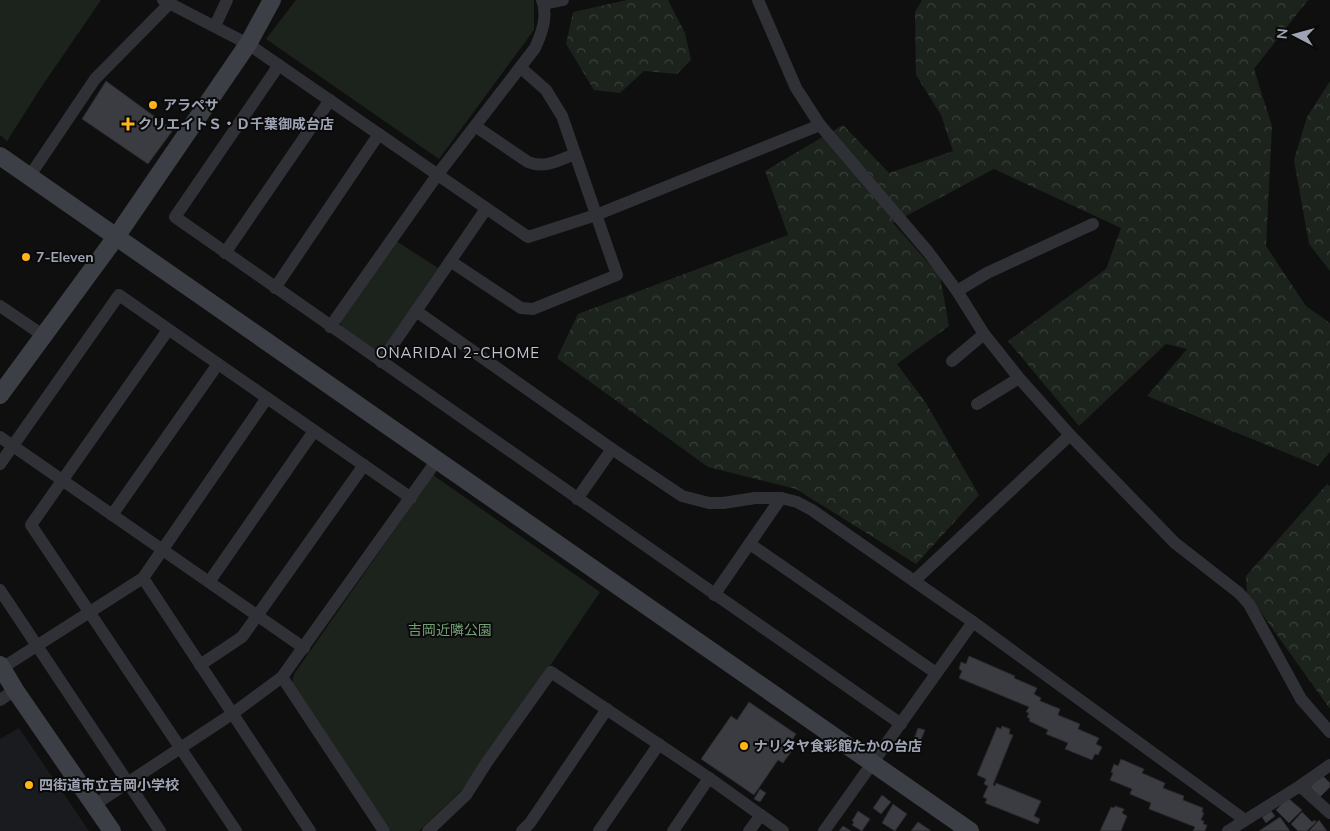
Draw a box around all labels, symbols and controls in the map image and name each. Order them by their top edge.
north arrow [1270,10,1320,60]
text: N [1273,27,1292,40]
place label: アラペサ [163,96,219,114]
marker: アラペサ [147,99,159,111]
place label: クリエイトＳ・Ｄ千葉御成台店 [138,115,334,133]
marker: クリエイトＳ・Ｄ千葉御成台店 [122,118,134,130]
place label: 7-Eleven [36,248,94,266]
marker: 7-Eleven [20,251,32,263]
district label: ONARIDAI 2-CHOME [376,343,540,362]
park label: 吉岡近隣公園 [408,621,492,639]
place label: ナリタヤ食彩館たかの台店 [754,737,922,755]
marker: ナリタヤ食彩館たかの台店 [738,740,750,752]
place label: 四街道市立吉岡小学校 [39,776,179,794]
marker: 四街道市立吉岡小学校 [23,779,35,791]

